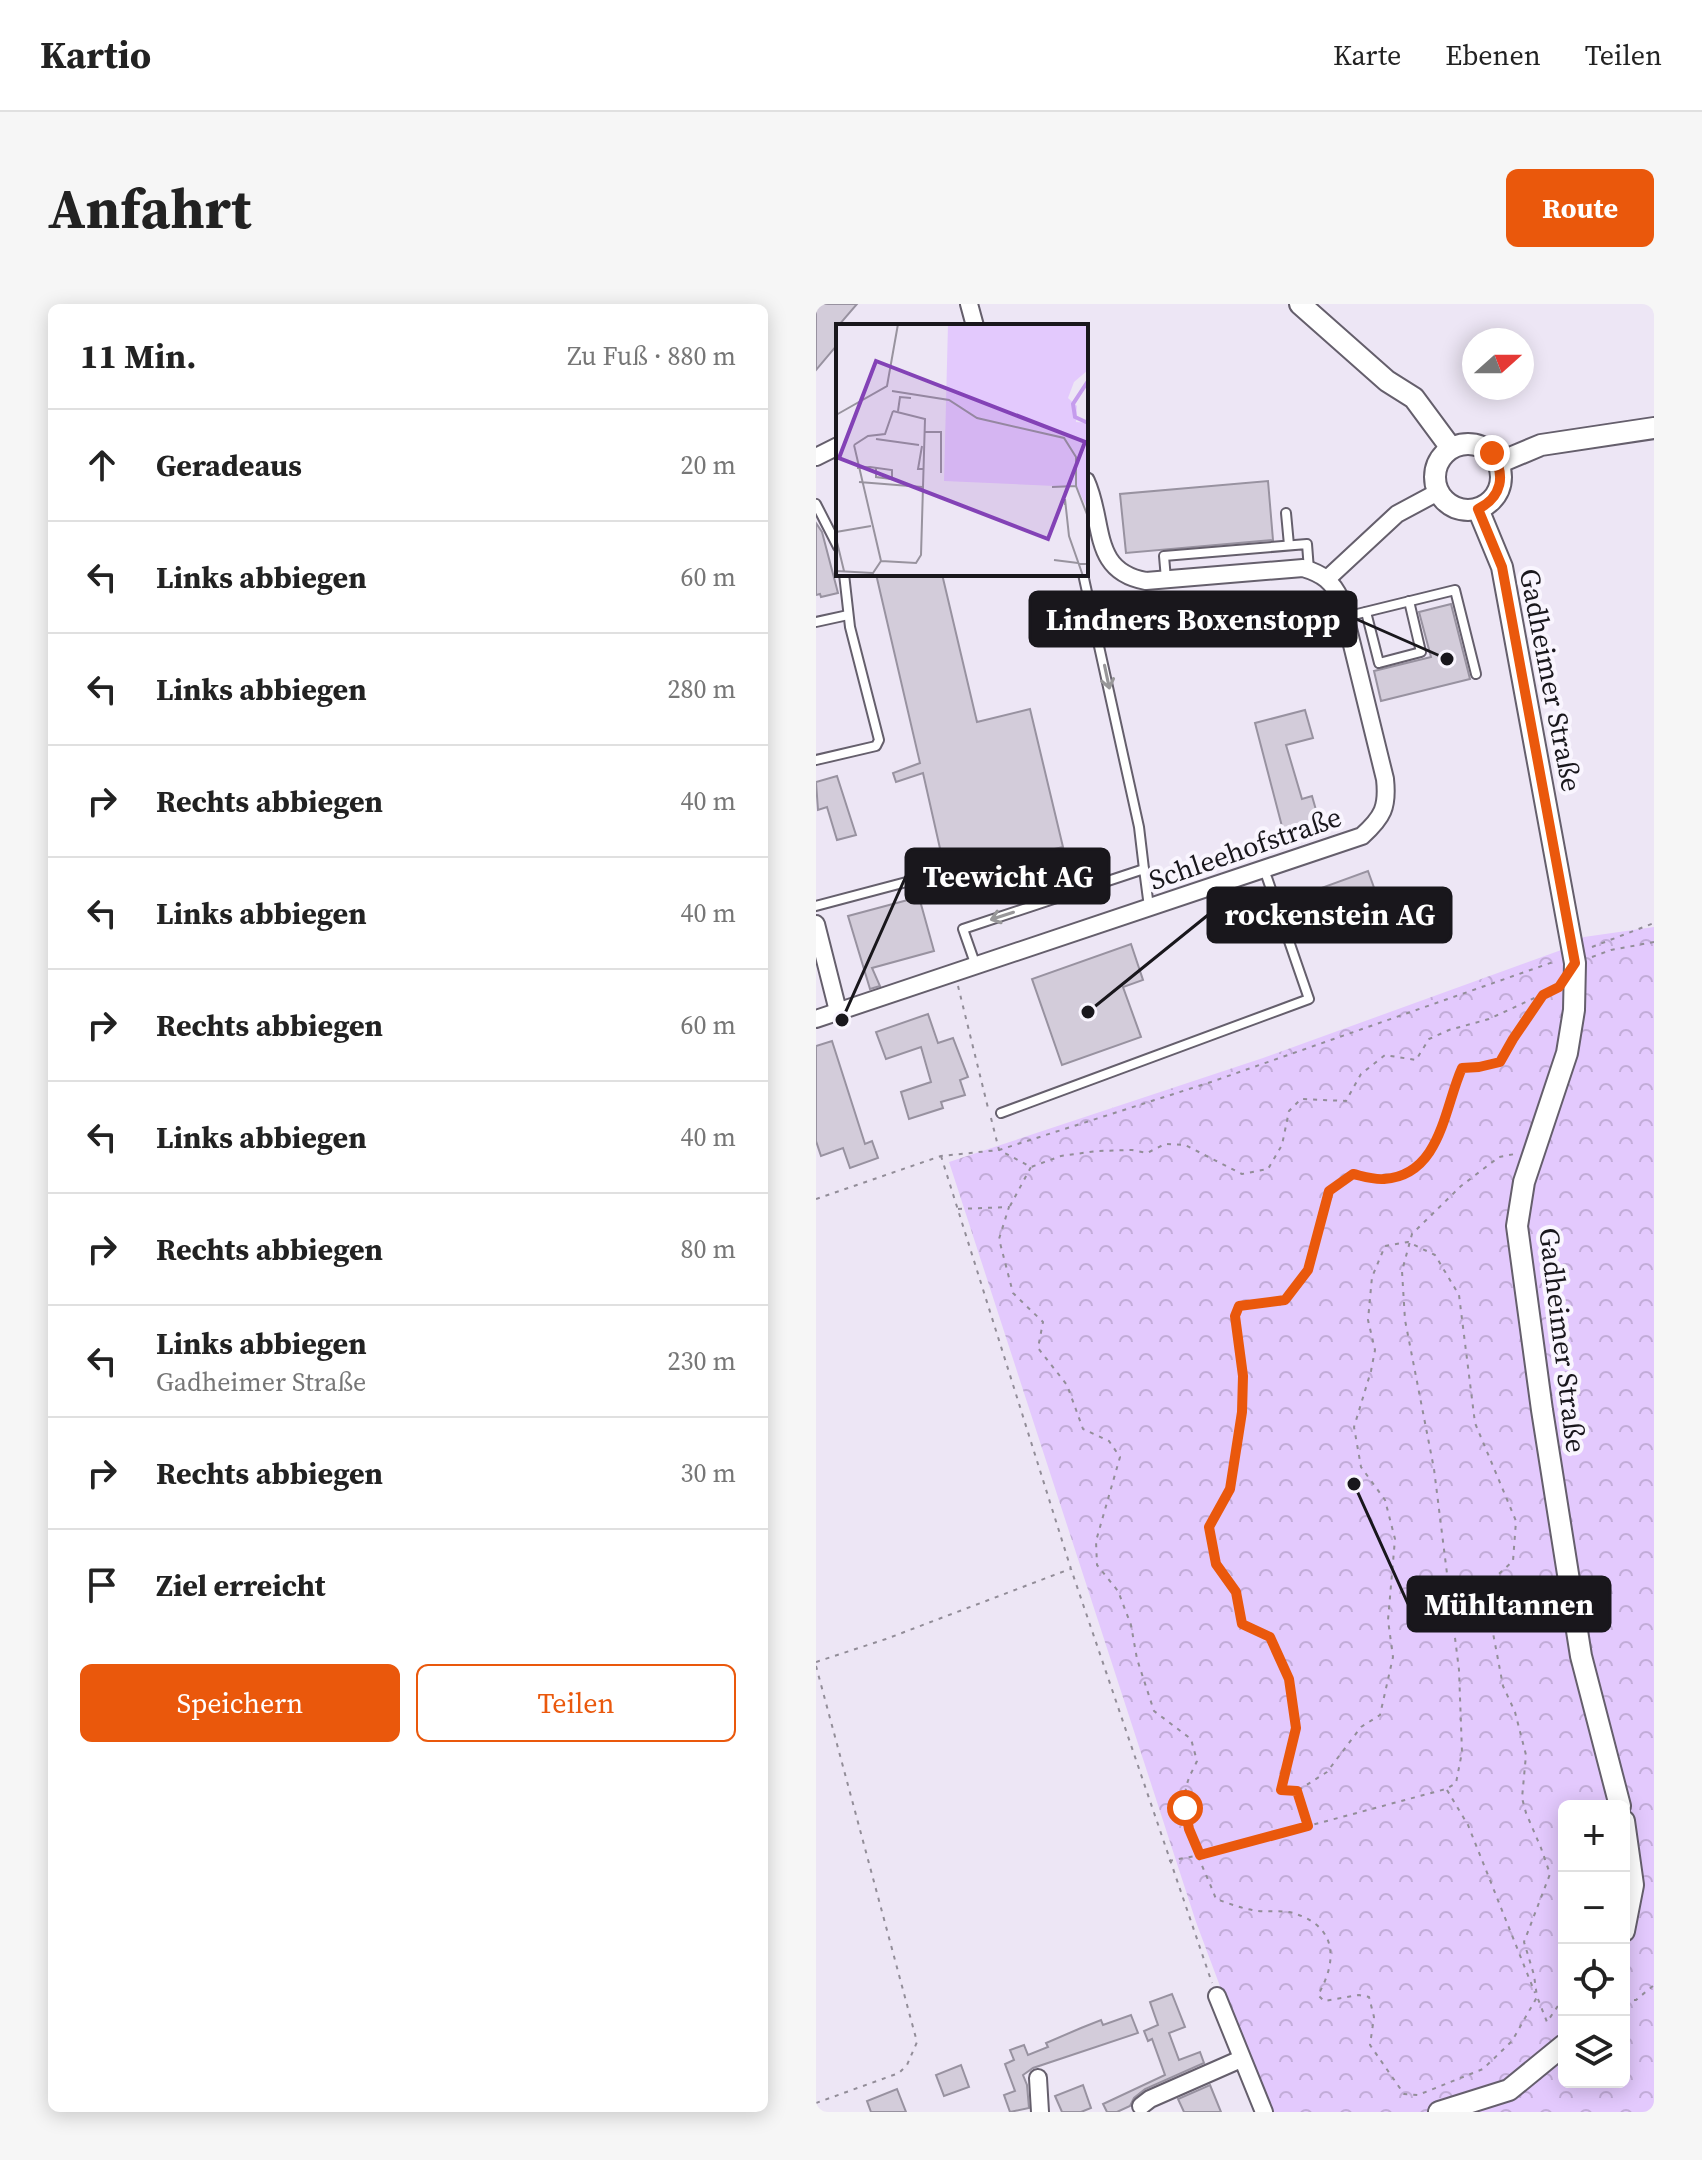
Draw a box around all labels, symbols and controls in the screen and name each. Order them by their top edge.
text: Kartio [40,29,151,81]
text: Karte [1333,36,1401,74]
text: Ebenen [1445,36,1541,74]
text: Teilen [1585,36,1662,74]
button: Route [1506,169,1654,247]
text: Anfahrt [48,170,251,247]
inset map [836,324,1088,576]
north arrow [1462,328,1534,400]
text: 11 Min. [80,333,196,379]
text: Zu Fuß · 880 m [567,338,736,374]
route end [1474,435,1510,471]
icon: ahead [80,443,124,487]
text: Geradeaus [156,445,302,486]
text: 20 m [681,447,736,483]
icon: left [80,555,124,599]
text: Links abbiegen [156,557,367,598]
text: 60 m [681,559,736,595]
street label: Gadheimer Straße [1511,565,1591,795]
callout: Lindners Boxenstopp [1030,592,1356,646]
text: Lindners Boxenstopp [1046,599,1340,640]
one-way arrow [1100,664,1115,689]
icon: left [80,667,124,711]
text: Links abbiegen [156,669,367,710]
text: 280 m [668,671,736,707]
icon: right [80,779,124,823]
text: Rechts abbiegen [156,781,383,822]
text: 40 m [681,783,736,819]
street label: Schleehofstraße [1144,797,1346,899]
callout: Teewicht AG [906,849,1109,903]
text: Teewicht AG [923,856,1093,897]
callout: rockenstein AG [1208,888,1451,942]
icon: left [80,891,124,935]
text: Links abbiegen [156,893,367,934]
text: rockenstein AG [1225,894,1435,935]
text: 40 m [681,895,736,931]
one-way arrow [989,909,1014,924]
icon: right [80,1003,124,1047]
text: Rechts abbiegen [156,1005,383,1046]
text: 60 m [681,1007,736,1043]
icon: left [80,1115,124,1159]
text: Links abbiegen [156,1117,367,1158]
text: 40 m [681,1119,736,1155]
street label: Gadheimer Straße [1530,1225,1596,1455]
icon: right [80,1227,124,1271]
text: Rechts abbiegen [156,1229,383,1270]
text: 80 m [681,1231,736,1267]
text: Links abbiegen [156,1323,367,1364]
icon: left [80,1339,124,1383]
text: 230 m [668,1343,736,1379]
text: Gadheimer Straße [156,1364,366,1400]
icon: right [80,1451,124,1495]
text: Rechts abbiegen [156,1453,383,1494]
text: 30 m [681,1455,736,1491]
icon: arrive [80,1563,124,1607]
text: Ziel erreicht [156,1565,325,1606]
callout: Mühltannen [1408,1577,1610,1631]
text: Mühltannen [1424,1584,1594,1625]
button: Speichern [80,1664,400,1742]
button: Teilen [416,1664,736,1742]
route start [1167,1790,1203,1826]
map controls [1558,1800,1630,2088]
button: + [1558,1800,1630,1872]
button: − [1558,1872,1630,1944]
button: locate [1558,1944,1630,2016]
button: layers [1558,2016,1630,2088]

